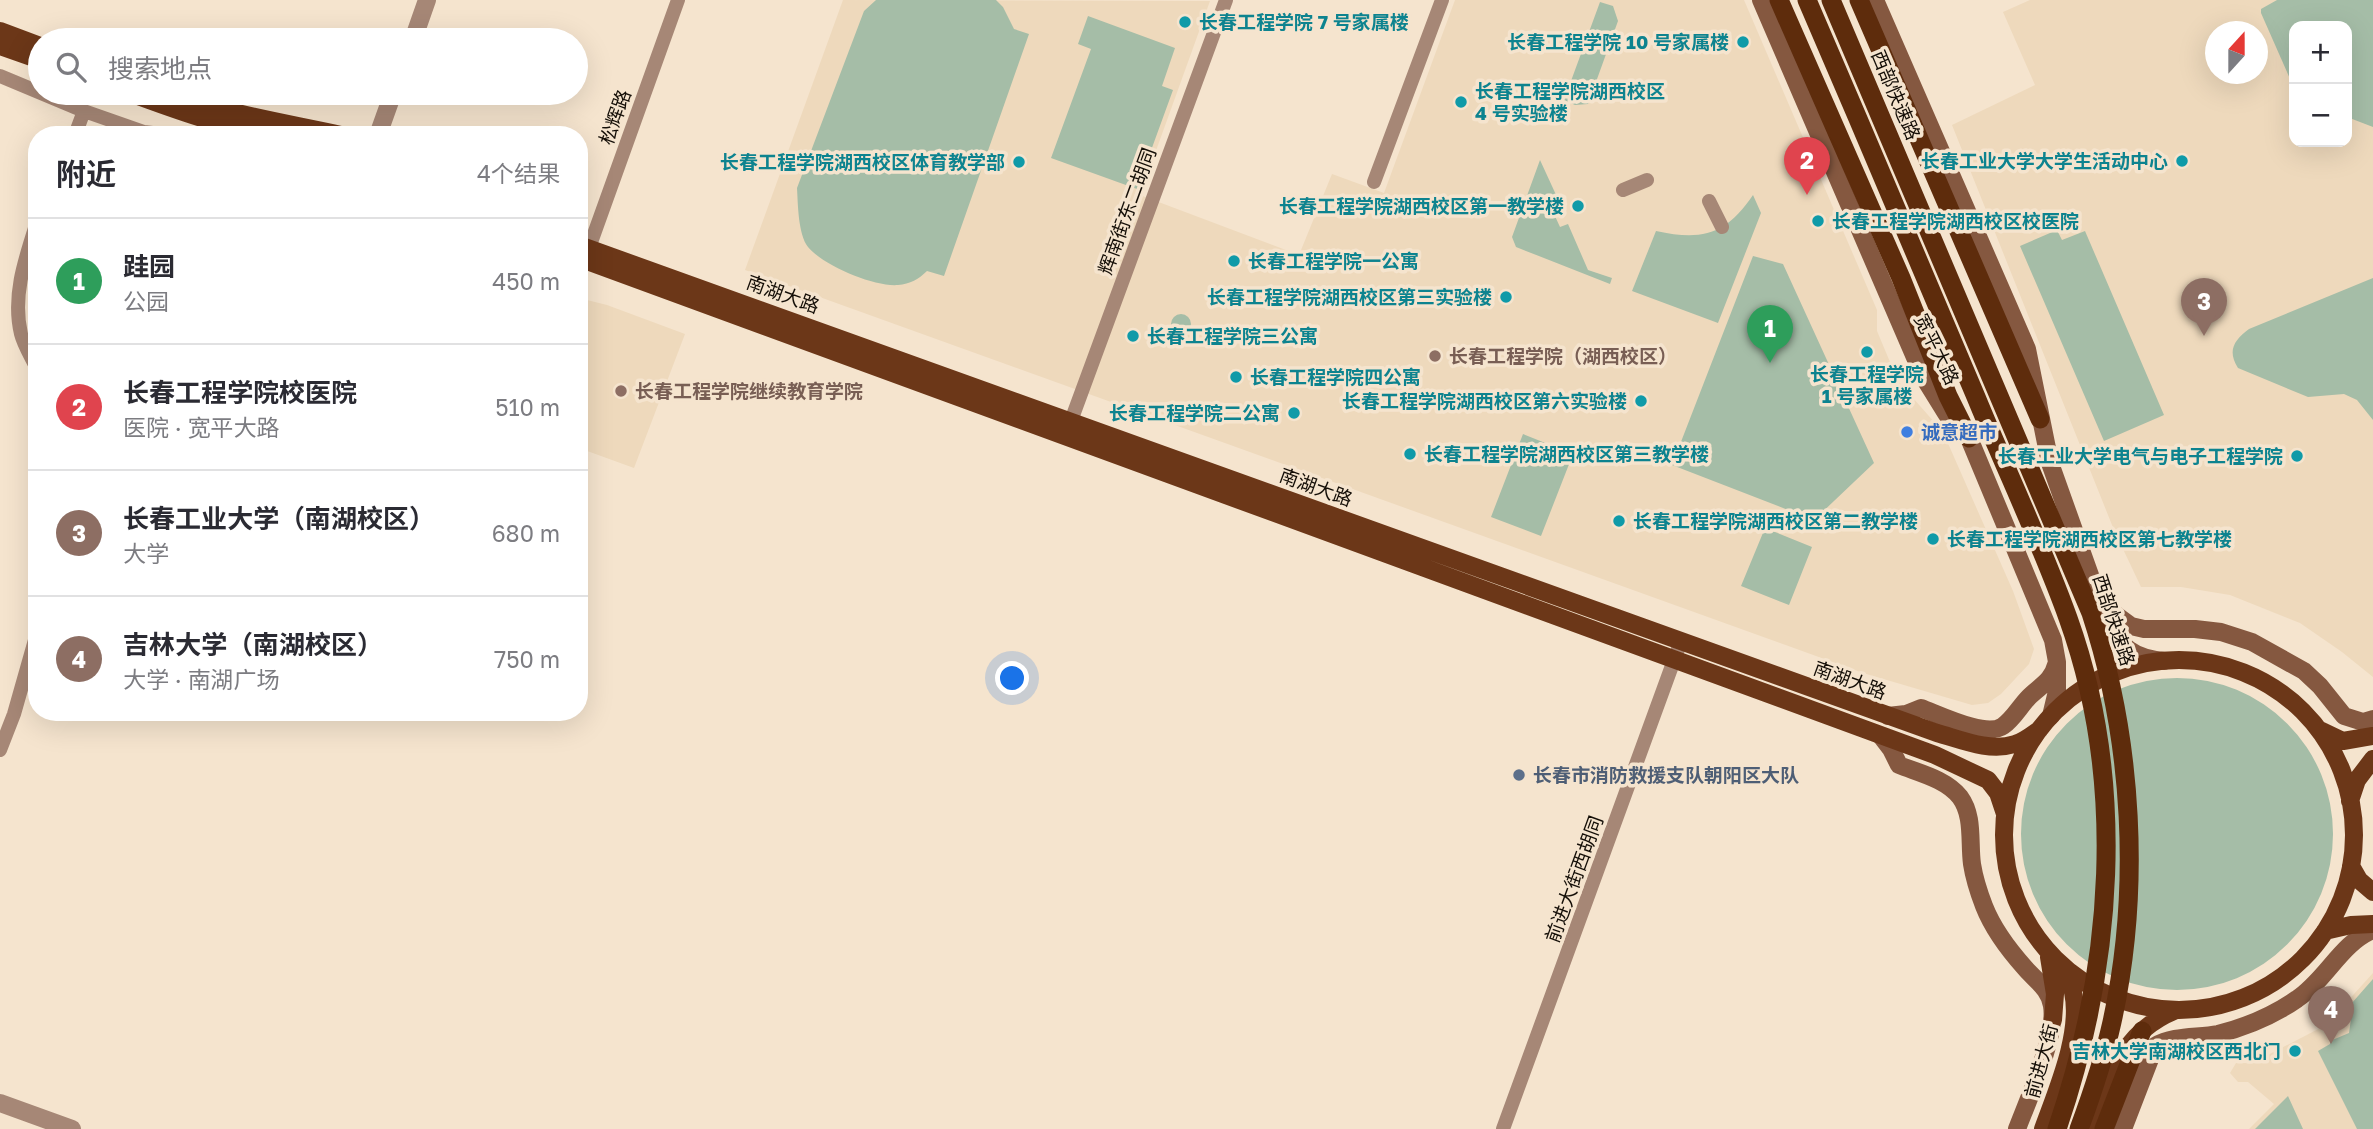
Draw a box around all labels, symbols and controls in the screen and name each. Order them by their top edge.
place label: 长春工程学院 7 号家属楼 [1199,10,1409,33]
marker: 长春工程学院 7 号家属楼 [1177,14,1193,30]
north arrow [2205,21,2268,84]
map controls [2289,21,2352,147]
button: + [2289,21,2352,84]
search box [28,28,588,105]
place label: 长春工程学院 10 号家属楼 [1507,30,1729,53]
marker: 长春工程学院 10 号家属楼 [1735,34,1751,50]
street label: 西部快速路 [1867,47,1926,143]
icon: search [52,48,90,86]
text: 搜索地点 [108,53,212,84]
place label: 长春工程学院湖西校区 4 号实验楼 [1475,79,1665,124]
button: − [2289,84,2352,147]
street label: 松辉路 [594,86,635,148]
marker: 长春工程学院湖西校区 4 号实验楼 [1453,94,1469,110]
pin: 2 [1784,137,1830,195]
street label: 辉南街东二胡同 [1093,144,1160,277]
place label: 长春工业大学大学生活动中心 [1921,149,2168,172]
place label: 长春工程学院湖西校区体育教学部 [720,150,1005,173]
marker: 长春工业大学大学生活动中心 [2174,153,2190,169]
marker: 长春工程学院湖西校区体育教学部 [1011,154,1027,170]
text: 附近 [56,156,116,192]
text: 4个结果 [477,159,560,187]
place label: 长春工程学院湖西校区第一教学楼 [1279,194,1564,217]
marker: 长春工程学院湖西校区第一教学楼 [1570,198,1586,214]
place label: 长春工程学院湖西校区校医院 [1832,209,2079,232]
marker: 长春工程学院湖西校区校医院 [1810,213,1826,229]
place label: 长春工程学院一公寓 [1248,249,1419,272]
text: 跬园 [123,251,175,282]
marker: 长春工程学院一公寓 [1226,253,1242,269]
text: 1 [73,267,85,295]
text: 450 m [492,267,560,295]
street label: 南湖大路 [744,270,823,317]
pin: 3 [2181,278,2227,336]
place label: 长春工程学院湖西校区第三实验楼 [1207,285,1492,308]
text: 公园 [123,287,169,315]
marker: 长春工程学院湖西校区第三实验楼 [1498,289,1514,305]
pin: 1 [1747,305,1793,363]
street label: 宽平大路 [1910,310,1964,388]
place label: 长春工程学院三公寓 [1147,324,1318,347]
marker: 长春工程学院三公寓 [1125,328,1141,344]
place label: 长春工程学院（湖西校区） [1449,344,1677,367]
marker: 长春工程学院 1 号家属楼 [1859,344,1875,360]
marker: 长春工程学院（湖西校区） [1427,348,1443,364]
place label: 长春工程学院 1 号家属楼 [1810,362,1924,407]
place label: 长春工程学院四公寓 [1250,365,1421,388]
marker: 长春工程学院四公寓 [1228,369,1244,385]
text: 长春工程学院校医院 [123,377,357,408]
place label: 长春工程学院继续教育学院 [635,379,863,402]
marker: 长春工程学院继续教育学院 [613,383,629,399]
place label: 长春工程学院湖西校区第六实验楼 [1342,389,1627,412]
text: 2 [72,393,86,421]
text: 510 m [495,393,560,421]
marker: 长春工程学院湖西校区第六实验楼 [1633,393,1649,409]
place label: 长春工程学院二公寓 [1109,401,1280,424]
marker: 长春工程学院二公寓 [1286,405,1302,421]
text: 医院 · 宽平大路 [123,413,279,441]
place label: 诚意超市 [1921,420,1997,443]
marker: 诚意超市 [1899,424,1915,440]
place label: 长春工程学院湖西校区第三教学楼 [1424,442,1709,465]
place label: 长春工业大学电气与电子工程学院 [1998,444,2283,467]
marker: 长春工程学院湖西校区第三教学楼 [1402,446,1418,462]
marker: 长春工业大学电气与电子工程学院 [2289,448,2305,464]
street label: 南湖大路 [1277,463,1356,510]
text: 长春工业大学（南湖校区） [123,503,435,534]
place label: 长春工程学院湖西校区第二教学楼 [1633,509,1918,532]
marker: 长春工程学院湖西校区第二教学楼 [1611,513,1627,529]
text: 3 [72,519,86,547]
text: 680 m [492,519,560,547]
place label: 长春工程学院湖西校区第七教学楼 [1947,527,2232,550]
marker: 长春工程学院湖西校区第七教学楼 [1925,531,1941,547]
text: 大学 [123,539,169,567]
street label: 西部快速路 [2089,571,2140,669]
text: 吉林大学（南湖校区） [123,629,383,660]
text: 4 [72,645,86,673]
text: 750 m [494,645,560,673]
street label: 南湖大路 [1811,656,1890,703]
your location [995,661,1029,695]
text: 大学 · 南湖广场 [123,665,279,693]
place label: 长春市消防救援支队朝阳区大队 [1533,763,1799,786]
marker: 长春市消防救援支队朝阳区大队 [1511,767,1527,783]
street label: 前进大街西胡同 [1540,812,1607,945]
pin: 4 [2308,986,2354,1044]
street label: 前进大街 [2020,1021,2061,1101]
place label: 吉林大学南湖校区西北门 [2072,1039,2281,1062]
marker: 吉林大学南湖校区西北门 [2287,1043,2303,1059]

